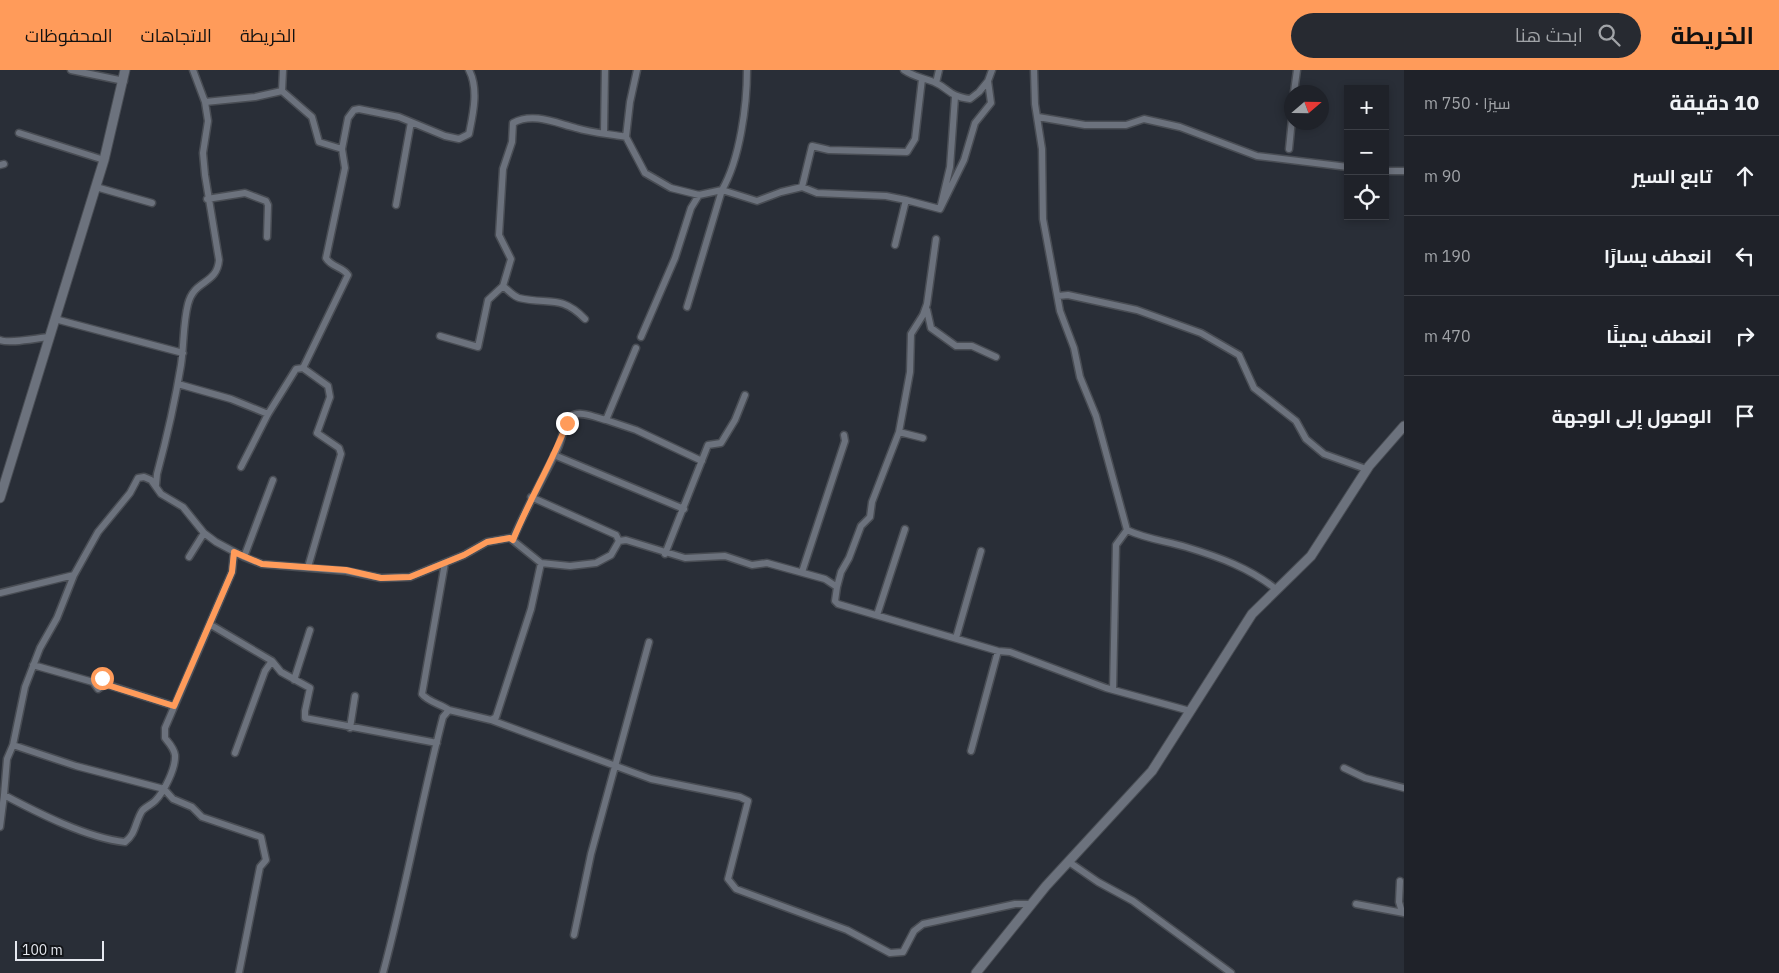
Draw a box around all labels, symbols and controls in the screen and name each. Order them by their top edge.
search box [1291,13,1641,58]
text: الخريطة [1671,19,1754,51]
icon: search [1595,21,1623,49]
text: ابحث هنا [1515,23,1583,47]
text: المحفوظات [25,24,113,47]
text: الاتجاهات [141,24,212,47]
text: الخريطة [240,24,296,47]
north arrow [1284,85,1329,130]
map controls [1344,85,1389,220]
button: + [1344,85,1389,130]
text: 10 دقيقة [1669,88,1759,116]
text: سيرًا · 750 m [1424,93,1510,113]
button: − [1344,130,1389,175]
icon: ahead [1731,162,1759,190]
text: تابع السير [1632,164,1712,188]
text: 90 m [1424,166,1461,186]
button: locate [1344,175,1389,220]
icon: left [1731,242,1759,270]
text: انعطف يسارًا [1604,244,1712,268]
text: 190 m [1424,246,1471,266]
icon: right [1731,322,1759,350]
text: انعطف يمينًا [1606,324,1712,348]
text: 470 m [1424,326,1471,346]
icon: arrive [1731,402,1759,430]
text: الوصول إلى الوجهة [1552,404,1712,428]
route end [556,412,579,435]
route start [91,667,114,690]
scale bar [15,938,104,961]
text: 100 m [22,941,63,959]

